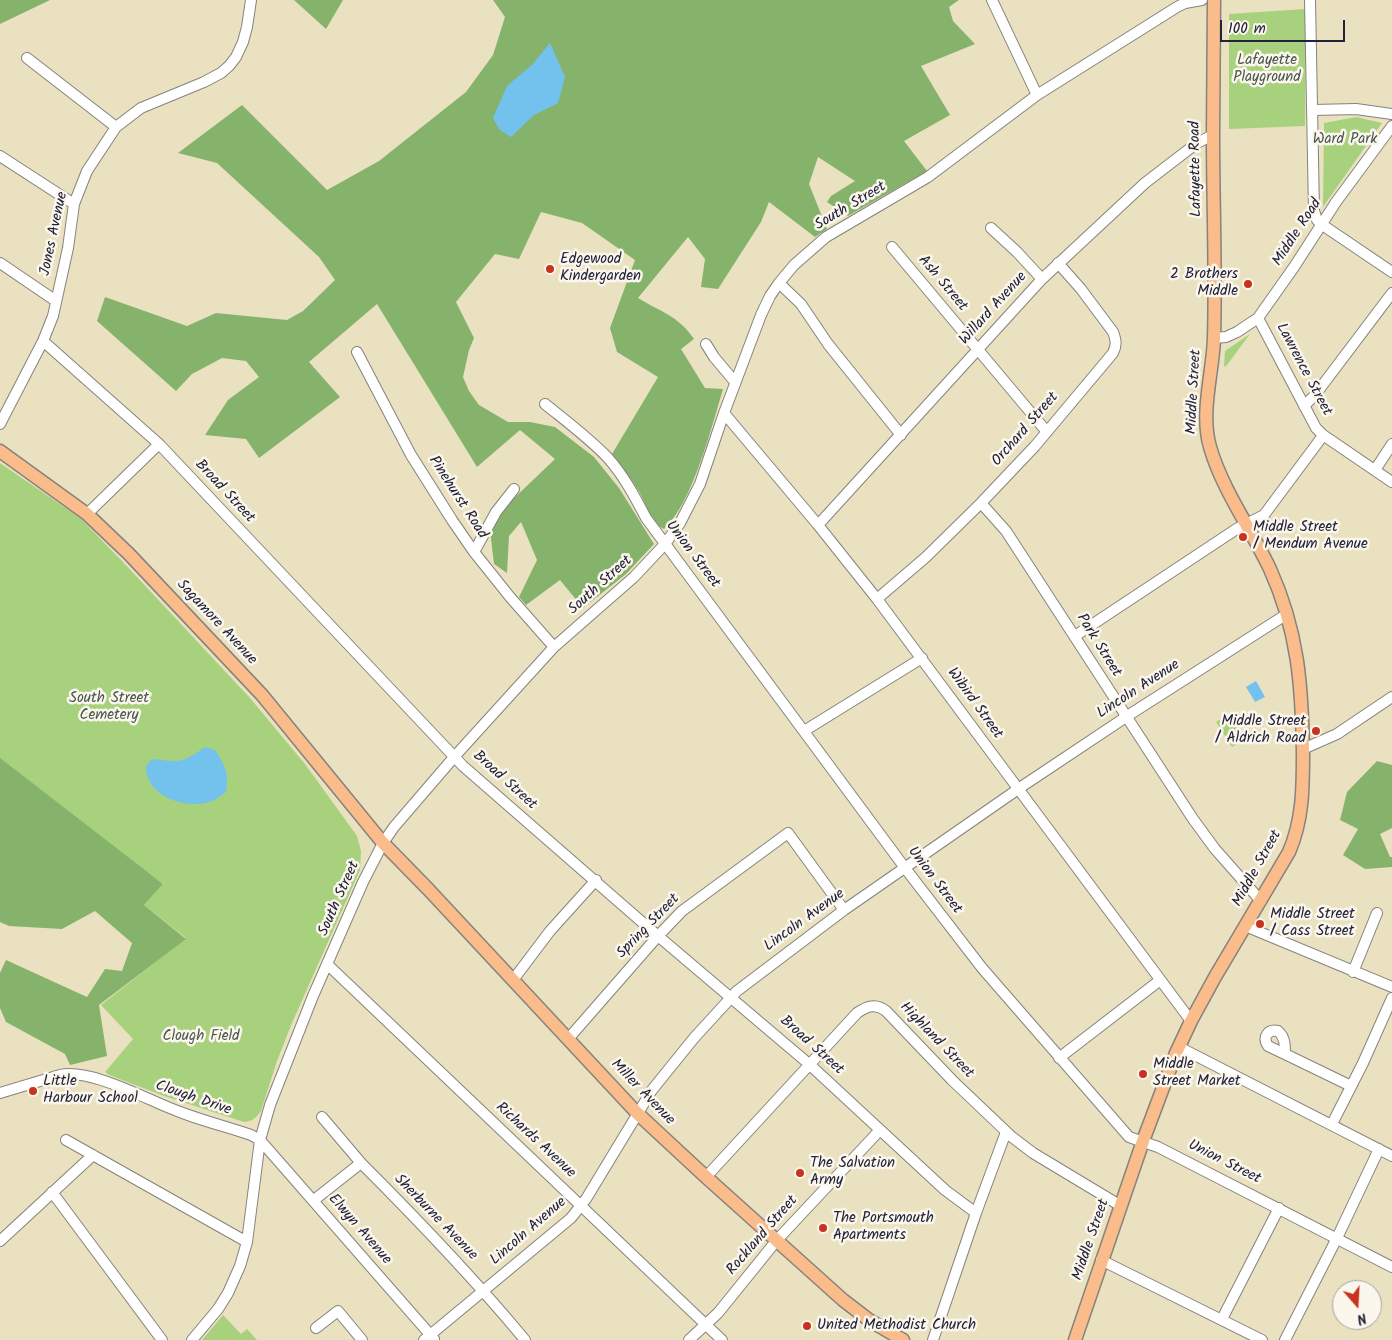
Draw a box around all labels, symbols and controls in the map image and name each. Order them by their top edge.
scale bar [1222,10,1347,42]
text: 100 m [1228,17,1266,41]
park label: Lafayette Playground [1233,52,1301,87]
street label: Lafayette Road [1187,121,1207,217]
park label: Ward Park [1313,131,1377,149]
street label: South Street [812,179,890,235]
street label: Jones Avenue [37,190,73,278]
street label: Middle Road [1270,196,1326,270]
place label: Edgewood Kindergarden [560,251,641,286]
street label: Ash Street [913,252,971,316]
marker: Edgewood Kindergarden [544,263,556,275]
place label: 2 Brothers Middle [1170,266,1238,301]
street label: Willard Avenue [956,269,1032,349]
marker: 2 Brothers Middle [1242,278,1254,290]
street label: Lawrence Street [1271,321,1335,419]
street label: Middle Street [1184,349,1206,435]
street label: Orchard Street [989,389,1063,471]
street label: Pinehurst Road [424,453,490,543]
street label: Broad Street [190,457,258,527]
street label: Union Street [661,518,723,592]
place label: Middle Street / Mendum Avenue [1253,519,1368,554]
marker: Middle Street / Mendum Avenue [1237,531,1249,543]
street label: South Street [565,553,637,619]
street label: Sagamore Avenue [172,577,260,669]
street label: Park Street [1071,611,1125,681]
street label: Lincoln Avenue [1094,657,1184,723]
street label: Wibird Street [942,665,1006,743]
park label: South Street Cemetery [69,690,149,725]
place label: Middle Street / Aldrich Road [1215,713,1306,748]
marker: Middle Street / Aldrich Road [1310,725,1322,737]
street label: Broad Street [468,748,540,814]
street label: Middle Street [1230,828,1286,910]
street label: Union Street [903,844,965,918]
street label: South Street [316,859,364,939]
street label: Lincoln Avenue [761,886,849,956]
street label: Spring Street [614,891,684,963]
place label: Middle Street / Cass Street [1270,906,1355,941]
marker: Middle Street / Cass Street [1254,918,1266,930]
street label: Highland Street [895,999,977,1083]
street label: Broad Street [775,1013,847,1079]
park label: Clough Field [162,1028,240,1046]
street label: Miller Avenue [606,1056,678,1130]
place label: Middle Street Market [1153,1056,1240,1091]
marker: Middle Street Market [1137,1068,1149,1080]
place label: Little Harbour School [43,1073,138,1108]
street label: Clough Drive [153,1078,233,1120]
marker: Little Harbour School [27,1085,39,1097]
street label: Richards Avenue [491,1099,579,1183]
street label: Union Street [1185,1137,1263,1189]
place label: The Salvation Army [810,1155,895,1190]
marker: The Salvation Army [794,1167,806,1179]
street label: Sherburne Avenue [389,1171,481,1265]
street label: Elwyn Avenue [323,1191,395,1269]
street label: Rockland Street [724,1193,802,1279]
street label: Lincoln Avenue [487,1194,571,1270]
street label: Middle Street [1070,1197,1114,1283]
place label: The Portsmouth Apartments [833,1210,934,1245]
marker: The Portsmouth Apartments [817,1222,829,1234]
north arrow [1332,1280,1382,1330]
text: N [1354,1306,1369,1330]
place label: United Methodist Church [817,1317,976,1335]
marker: United Methodist Church [801,1320,813,1332]

